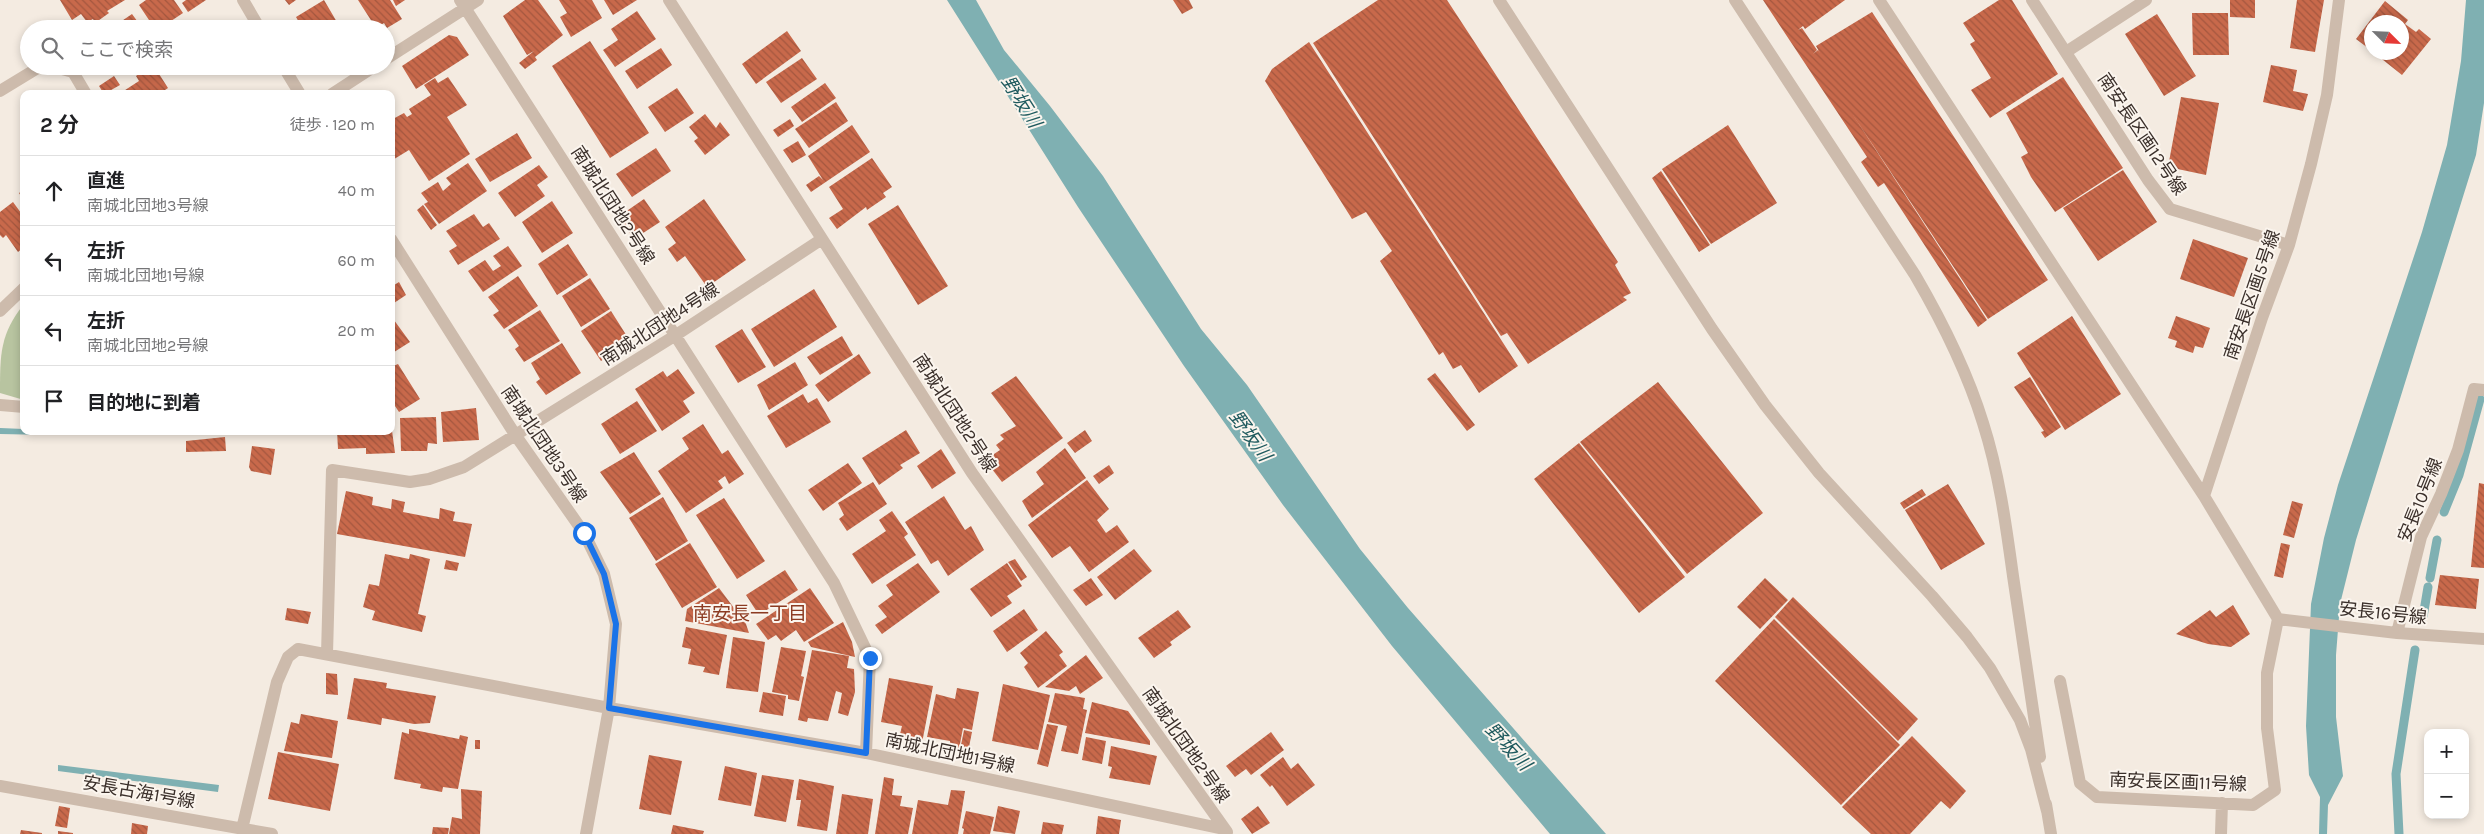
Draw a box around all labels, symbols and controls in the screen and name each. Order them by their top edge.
north arrow [2364,15,2409,60]
search box [20,20,395,75]
icon: search [38,34,66,62]
text: ここで検索 [78,39,173,61]
street label: 南安長区画12号線 [2093,69,2191,199]
water label: 野坂川 [997,72,1046,134]
text: 2 分 [40,113,79,137]
text: 徒歩 · 120 m [290,115,375,134]
street label: 南城北団地2号線 [567,142,659,268]
text: 直進 [87,170,125,192]
icon: ahead [40,177,68,205]
text: 40 m [338,181,375,200]
text: 南城北団地3号線 [87,196,208,215]
street label: 南安長区画5号線 [2219,227,2285,363]
text: 左折 [87,240,125,262]
icon: left [40,247,68,275]
text: 60 m [338,251,375,270]
text: 南城北団地1号線 [87,266,204,285]
street label: 南城北団地4号線 [597,278,723,370]
text: 左折 [87,310,125,332]
icon: left [40,317,68,345]
text: 20 m [337,321,375,340]
text: 南城北団地2号線 [87,336,208,355]
street label: 南城北団地2号線 [909,350,1001,476]
street label: 南城北団地3号線 [497,381,591,507]
icon: arrive [40,387,68,415]
text: 目的地に到着 [87,392,201,414]
water label: 野坂川 [1224,406,1277,467]
street label: 安長10号線 [2393,455,2447,545]
route start [573,522,596,545]
street label: 安長16号線 [2338,597,2428,629]
district label: 南安長一丁目 [693,603,807,625]
route end [859,647,882,670]
street label: 南城北団地2号線 [1138,683,1234,807]
water label: 野坂川 [1481,719,1537,777]
street label: 南城北団地1号線 [883,729,1017,777]
map controls [2424,729,2469,819]
button: + [2424,729,2469,774]
street label: 南安長区画11号線 [2109,769,2247,795]
street label: 安長古海1号線 [81,771,197,813]
button: − [2424,774,2469,819]

